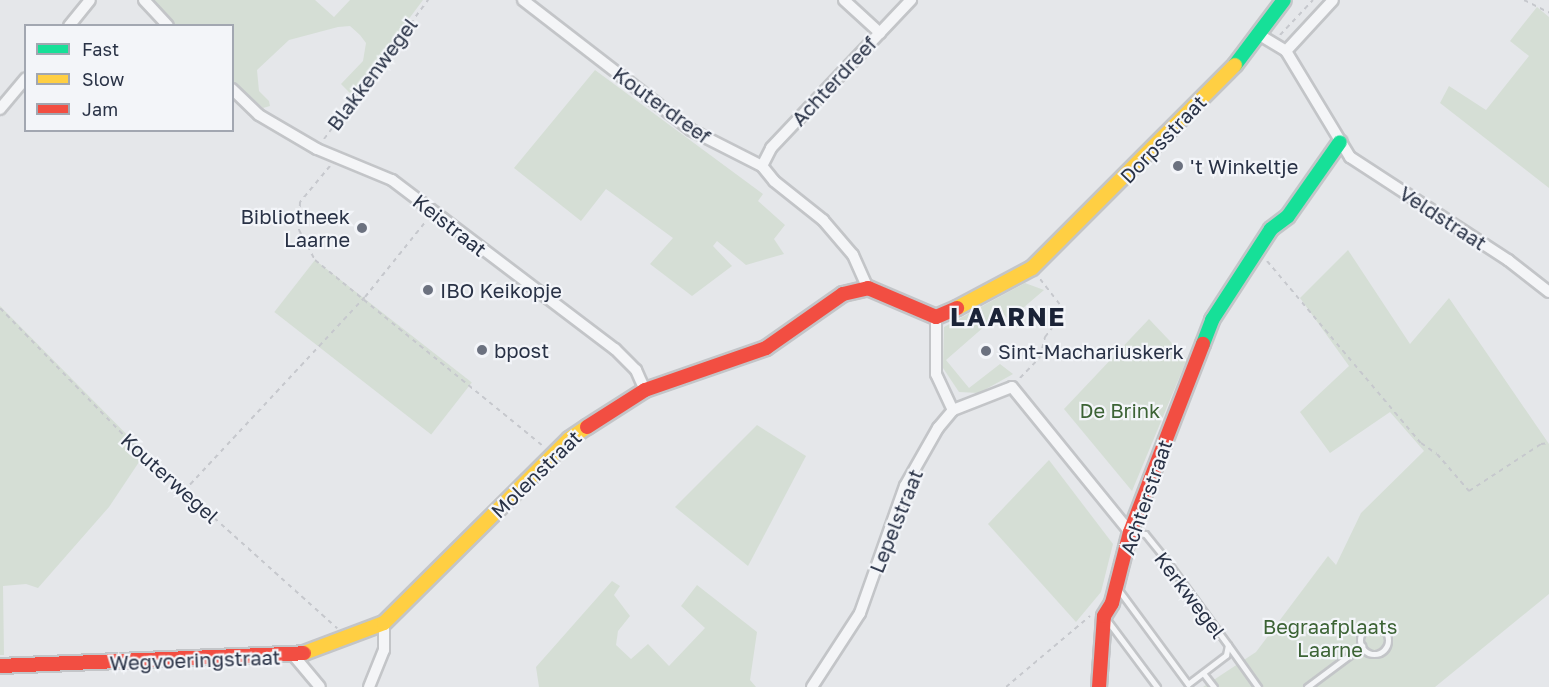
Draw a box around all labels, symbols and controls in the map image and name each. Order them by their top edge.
street label: Blakkenwegel [322,13,422,135]
legend [24,24,234,132]
street label: Achterdreef [786,31,882,131]
text: Fast [82,38,119,60]
street label: Kouterdreef [608,62,716,148]
text: Slow [82,68,124,90]
street label: Dorpsstraat [1115,90,1211,188]
text: Jam [82,98,118,120]
place label: 't Winkeltje [1190,154,1298,178]
marker: 't Winkeltje [1171,159,1185,173]
street label: Veldstraat [1395,181,1491,255]
street label: Keistraat [408,189,492,261]
place label: Bibliotheek Laarne [240,204,350,251]
marker: Bibliotheek Laarne [355,221,369,235]
place label: IBO Keikopje [440,278,562,302]
marker: IBO Keikopje [421,283,435,297]
district label: LAARNE [950,301,1066,333]
place label: bpost [494,338,549,362]
place label: Sint-Machariuskerk [998,339,1184,363]
marker: bpost [475,343,489,357]
marker: Sint-Machariuskerk [979,344,993,358]
park label: De Brink [1080,398,1160,422]
street label: Molenstraat [486,425,586,523]
street label: Kouterwegel [116,428,224,528]
street label: Achterstraat [1115,436,1177,558]
street label: Lepelstraat [864,466,928,576]
street label: Kerkwegel [1150,547,1230,643]
park label: Begraafplaats Laarne [1263,614,1397,661]
street label: Wegvoeringstraat [109,645,281,675]

